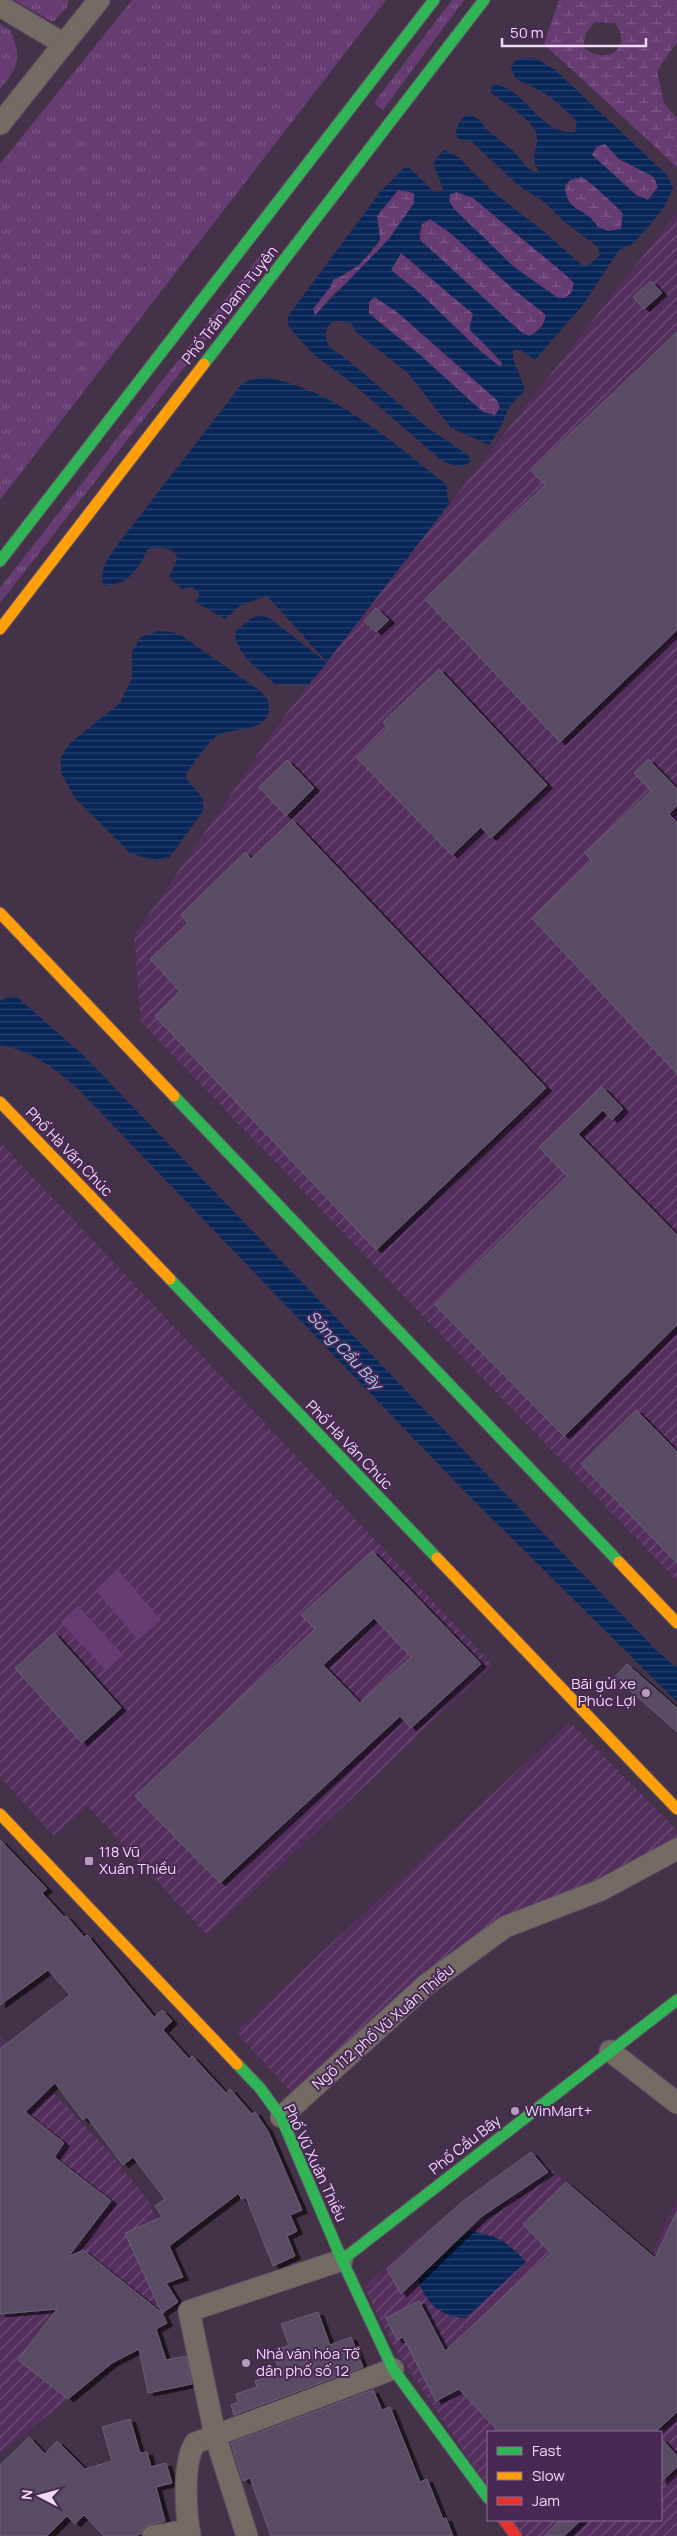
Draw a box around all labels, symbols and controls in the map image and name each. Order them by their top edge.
scale bar [502,15,646,47]
text: 50 m [510,22,544,43]
street label: Phố Trần Danh Tuyên [177,241,283,368]
street label: Phố Hà Văn Chúc [21,1102,118,1201]
water label: Sông Cầu Bây [302,1305,389,1396]
street label: Phố Hà Văn Chúc [301,1395,398,1494]
place label: Bãi gửi xe Phúc Lợi [571,1673,636,1711]
marker: Bãi gửi xe Phúc Lợi [640,1687,652,1699]
place label: 118 Vũ Xuân Thiều [99,1841,176,1879]
marker: 118 Vũ Xuân Thiều [83,1855,95,1867]
street label: Ngõ 112 phố Vũ Xuân Thiều [307,1959,458,2094]
place label: WinMart+ [525,2100,592,2121]
street label: Phố Vũ Xuân Thiều [279,2101,352,2225]
marker: WinMart+ [509,2105,521,2117]
street label: Phố Cầu Bây [424,2110,505,2179]
place label: Nhà văn hóa Tổ dân phố số 12 [256,2343,360,2381]
marker: Nhà văn hóa Tổ dân phố số 12 [240,2357,252,2369]
legend [487,2431,662,2521]
text: Fast [532,2440,561,2461]
text: Slow [532,2465,565,2486]
north arrow [15,2471,65,2521]
text: N [17,2489,37,2501]
text: Jam [532,2490,560,2511]

